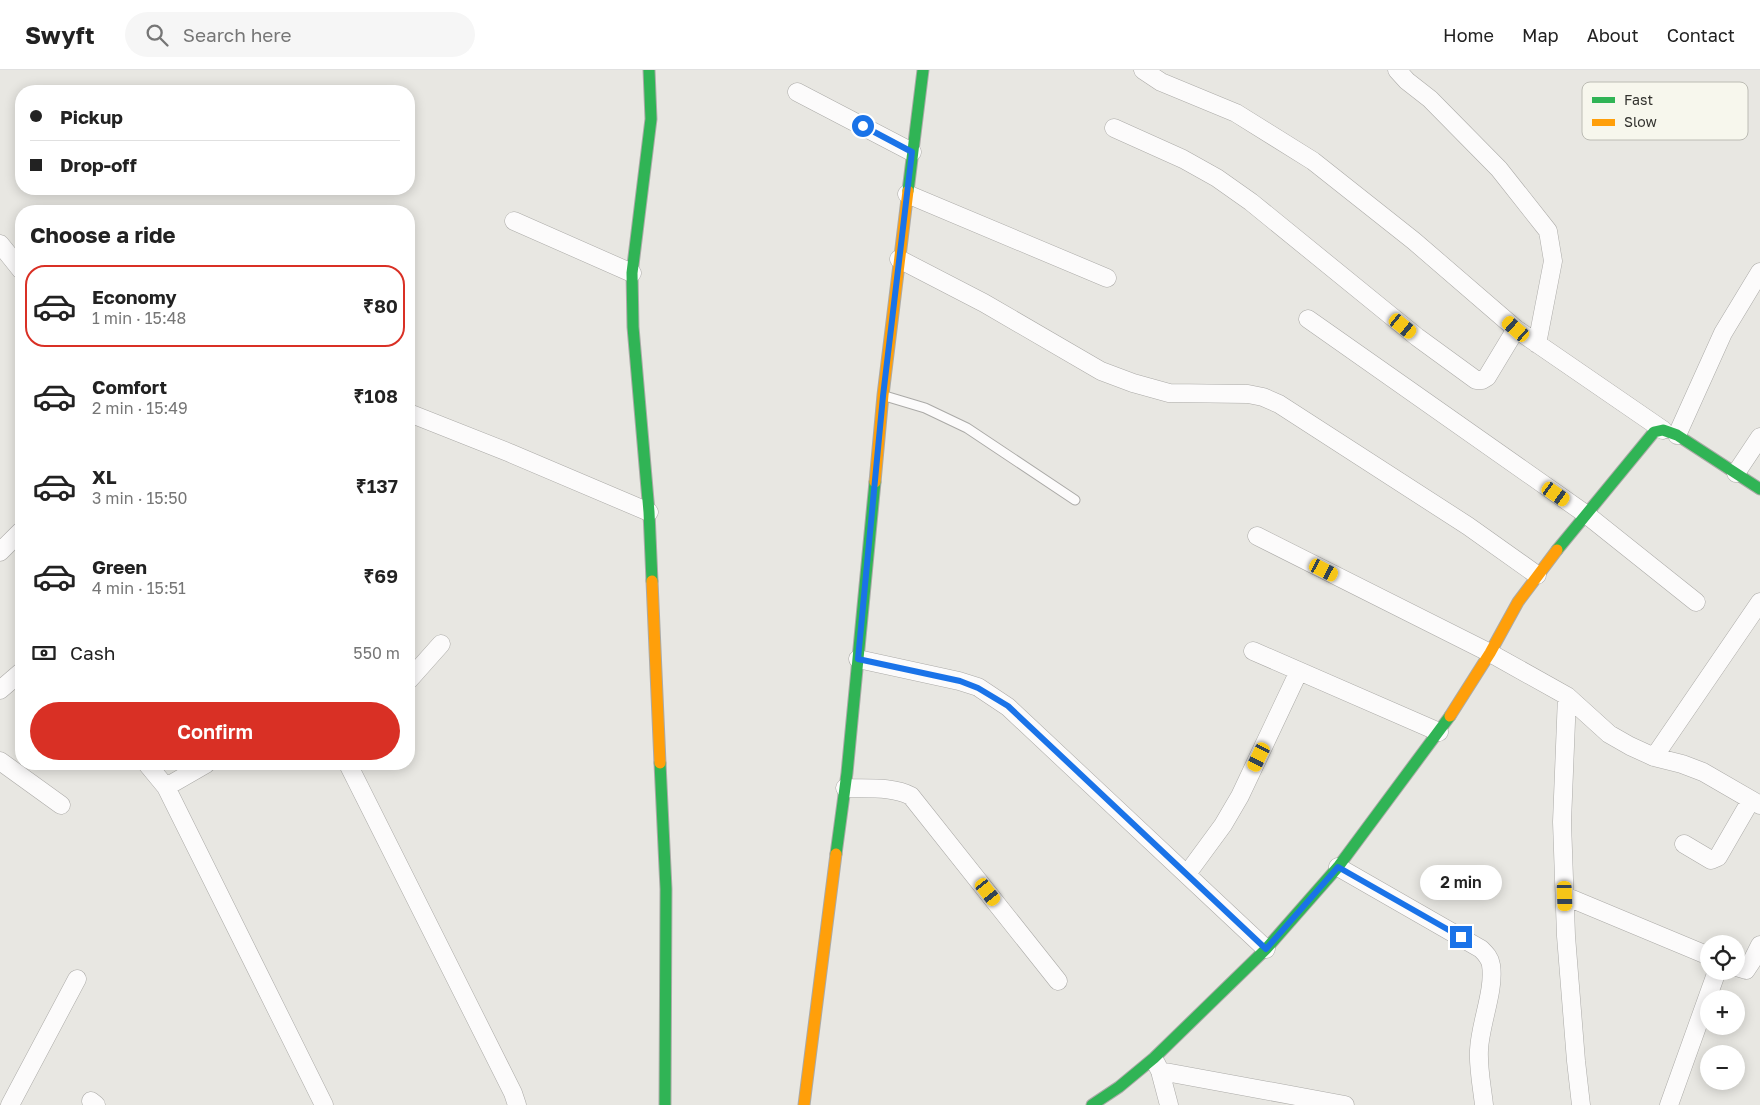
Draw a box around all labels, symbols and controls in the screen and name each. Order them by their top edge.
search box [125,12,475,57]
text: Swyft [25,20,95,49]
icon: search [143,21,171,49]
text: Search here [183,23,292,46]
text: Home [1443,24,1494,46]
text: Map [1522,24,1559,46]
text: About [1587,24,1639,46]
text: Contact [1667,24,1735,46]
legend [1582,82,1748,140]
text: Fast [1624,91,1653,108]
text: Pickup [60,105,123,128]
text: Slow [1624,113,1657,130]
route start [852,115,874,137]
text: Drop-off [60,153,137,176]
text: Choose a ride [30,221,176,248]
icon: car [32,284,77,329]
text: Economy [92,285,177,308]
text: ₹80 [363,294,398,317]
text: 1 min · 15:48 [92,308,186,328]
car [1386,311,1419,341]
car [1499,313,1532,345]
icon: car [32,374,77,419]
text: Comfort [92,375,167,398]
text: ₹108 [353,384,398,407]
text: 2 min · 15:49 [92,398,188,418]
icon: car [32,464,77,509]
text: XL [92,465,117,488]
text: ₹137 [356,474,398,497]
car [1539,479,1572,509]
text: 3 min · 15:50 [92,488,188,508]
icon: car [32,554,77,599]
text: Green [92,555,147,578]
car [1307,557,1340,583]
text: ₹69 [363,564,398,587]
text: 4 min · 15:51 [92,578,186,598]
icon: cash [30,639,58,667]
text: Cash [70,641,115,664]
text: 550 m [353,643,400,663]
button: Confirm [30,702,400,760]
car [1245,740,1272,774]
callout: 2 min [1420,864,1502,900]
text: 2 min [1440,872,1482,892]
car [972,876,1003,908]
car [1556,881,1573,911]
route end [1450,926,1472,948]
map controls [1700,935,1745,1090]
button: locate [1700,935,1745,980]
button: + [1700,990,1745,1035]
button: − [1700,1045,1745,1090]

